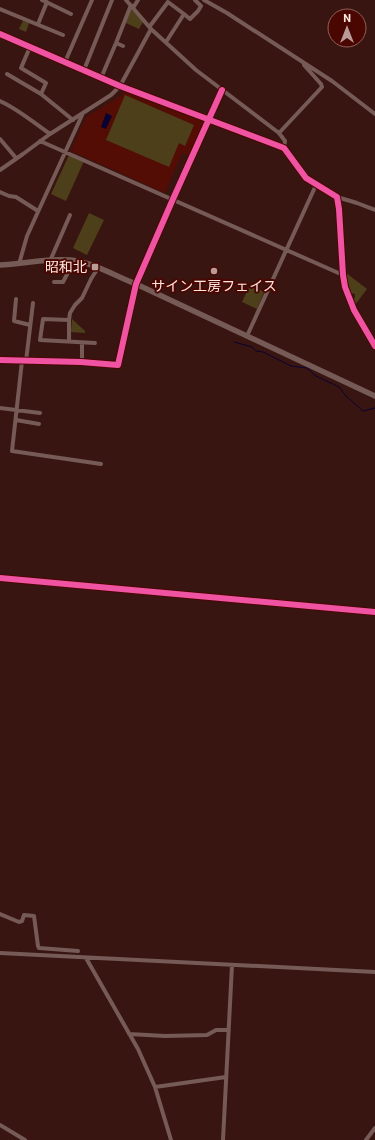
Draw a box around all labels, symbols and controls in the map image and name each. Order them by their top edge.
north arrow [327,8,367,48]
text: N [343,12,351,25]
place label: 昭和北 [45,259,87,275]
marker: 昭和北 [90,262,100,272]
marker: サイン工房フェイス [209,266,219,276]
place label: サイン工房フェイス [151,278,277,294]

